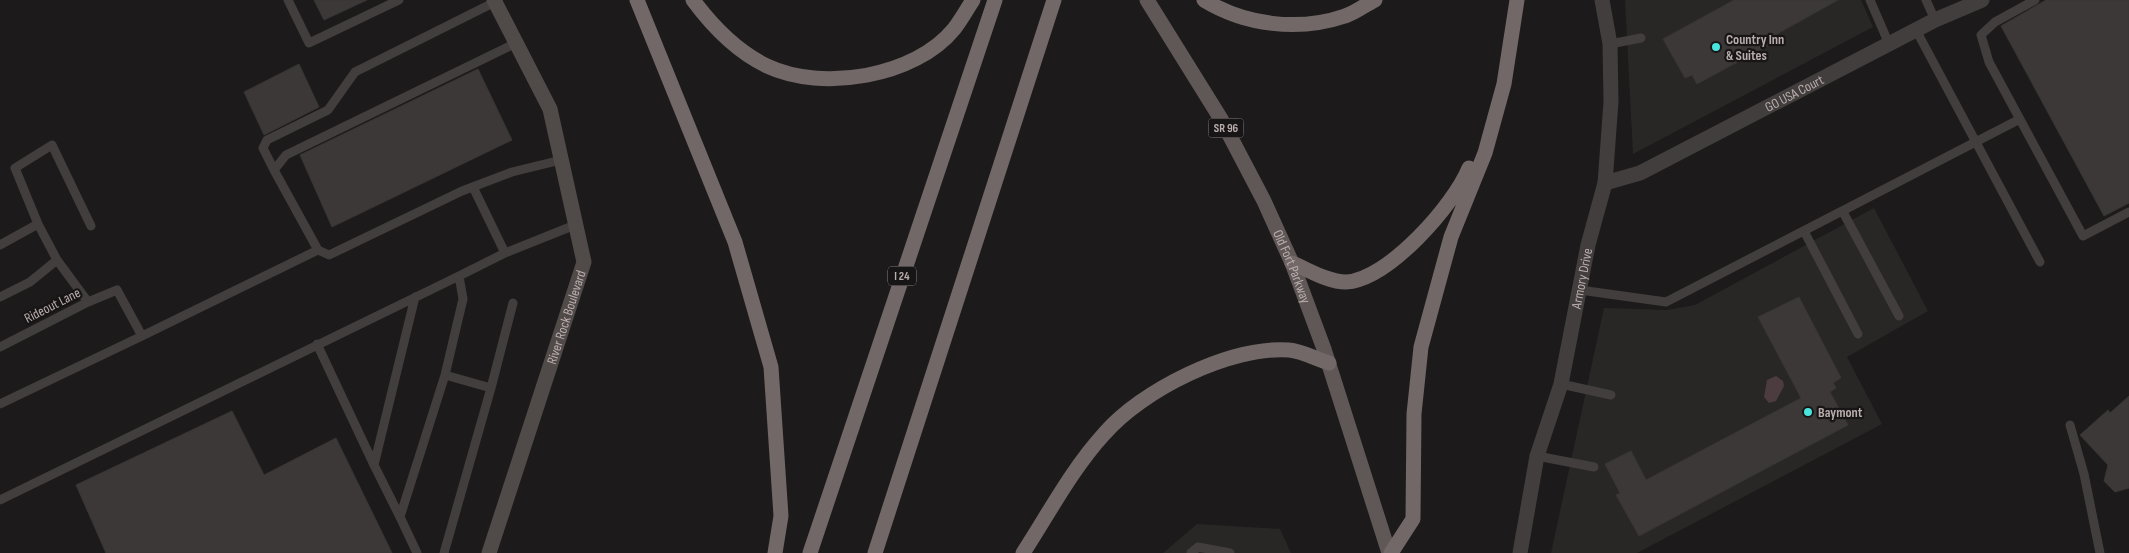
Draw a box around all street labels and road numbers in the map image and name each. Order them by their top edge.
street label: GO USA Court [1762,71,1827,116]
road number: SR 96 [1208,119,1244,138]
street label: Old Fort Parkway [1269,227,1314,306]
street label: Armory Drive [1568,247,1596,311]
road number: I 24 [888,266,916,286]
street label: River Rock Boulevard [543,268,590,367]
street label: Rideout Lane [21,284,83,327]

